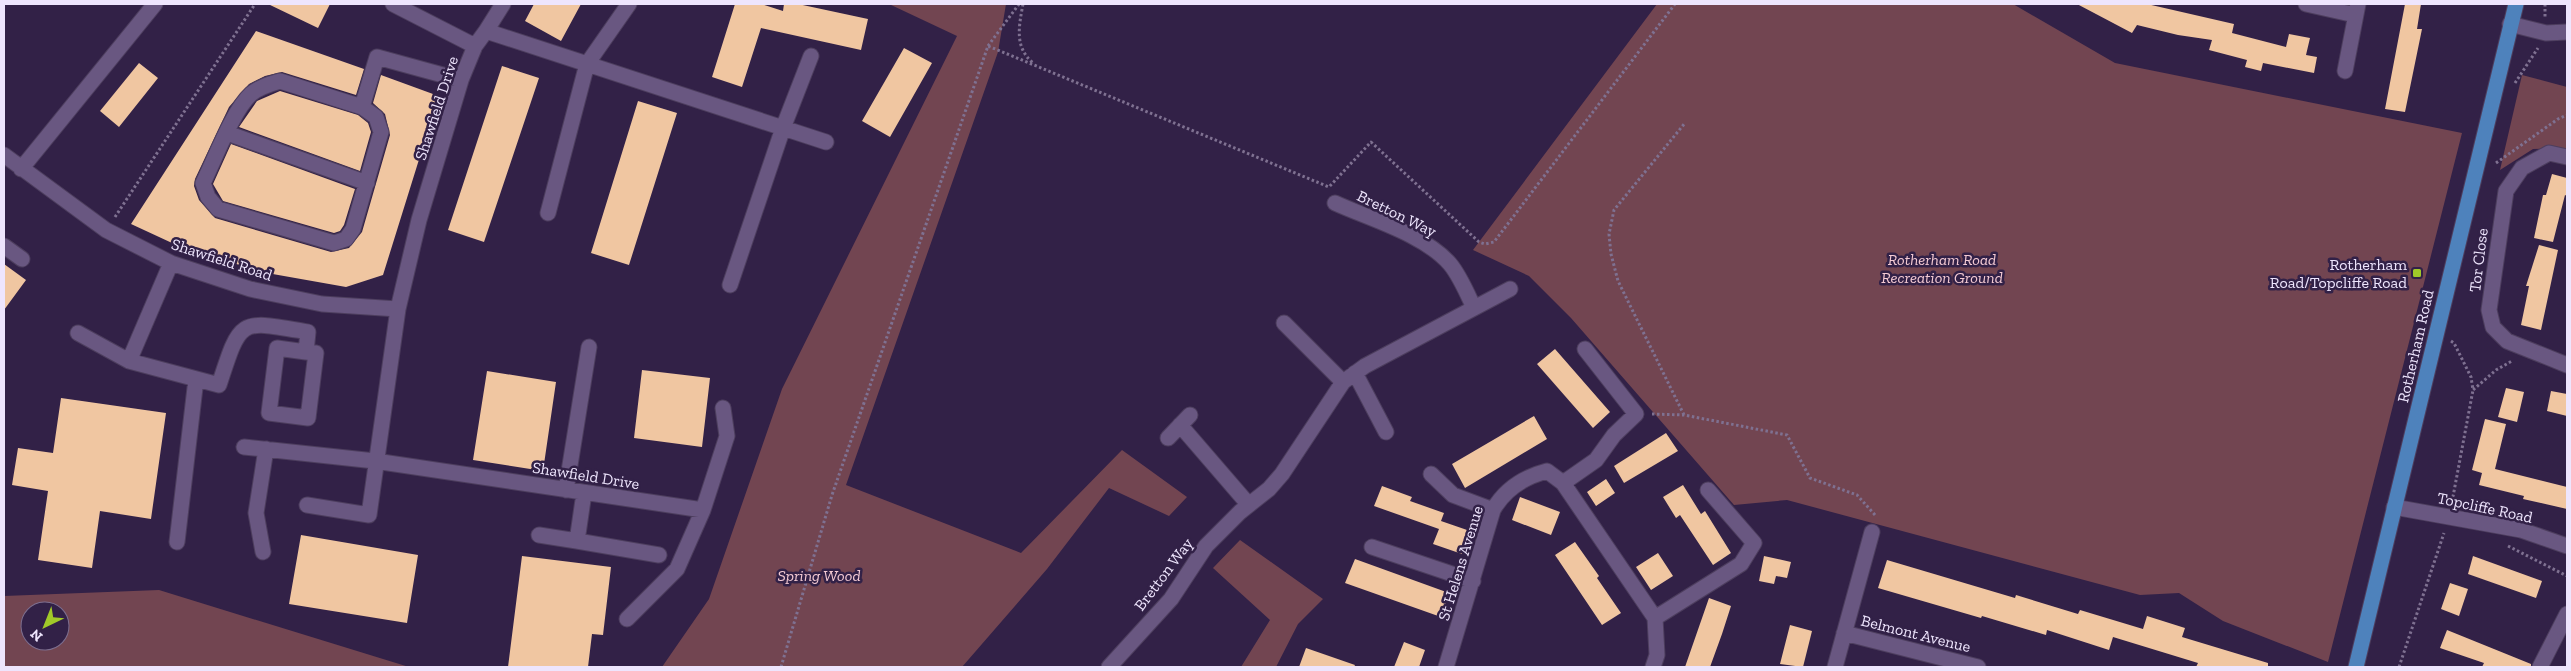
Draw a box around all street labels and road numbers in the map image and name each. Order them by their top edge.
street label: Shawfield Drive [411,54,462,163]
street label: Bretton Way [1354,186,1440,241]
street label: Tor Close [2465,227,2492,293]
street label: Shawfield Road [169,234,275,285]
street label: Rotherham Road [2393,288,2438,405]
street label: Shawfield Drive [531,458,641,493]
street label: Topcliffe Road [2435,488,2535,527]
street label: St Helens Avenue [1434,503,1487,623]
street label: Bretton Way [1130,534,1197,614]
street label: Belmont Avenue [1859,611,1973,656]

